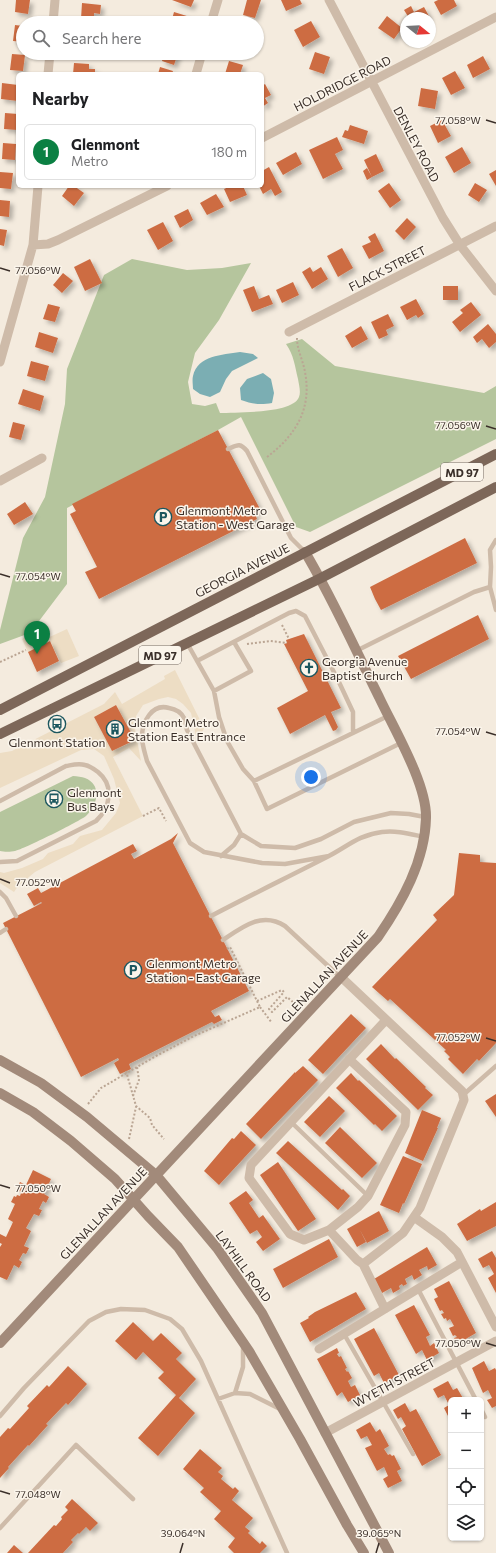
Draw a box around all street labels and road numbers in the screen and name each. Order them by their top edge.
street label: HOLDRIDGE ROAD [291,52,393,114]
street label: DENLEY ROAD [391,104,443,184]
street label: FLACK STREET [346,242,428,293]
road number: MD 97 [441,463,483,481]
street label: GEORGIA AVENUE [192,540,292,600]
road number: MD 97 [139,646,181,664]
street label: GLENALLAN AVENUE [278,927,370,1025]
street label: GLENALLAN AVENUE [57,1164,149,1262]
street label: LAYHILL ROAD [213,1228,275,1305]
street label: WYETH STREET [351,1354,438,1409]

